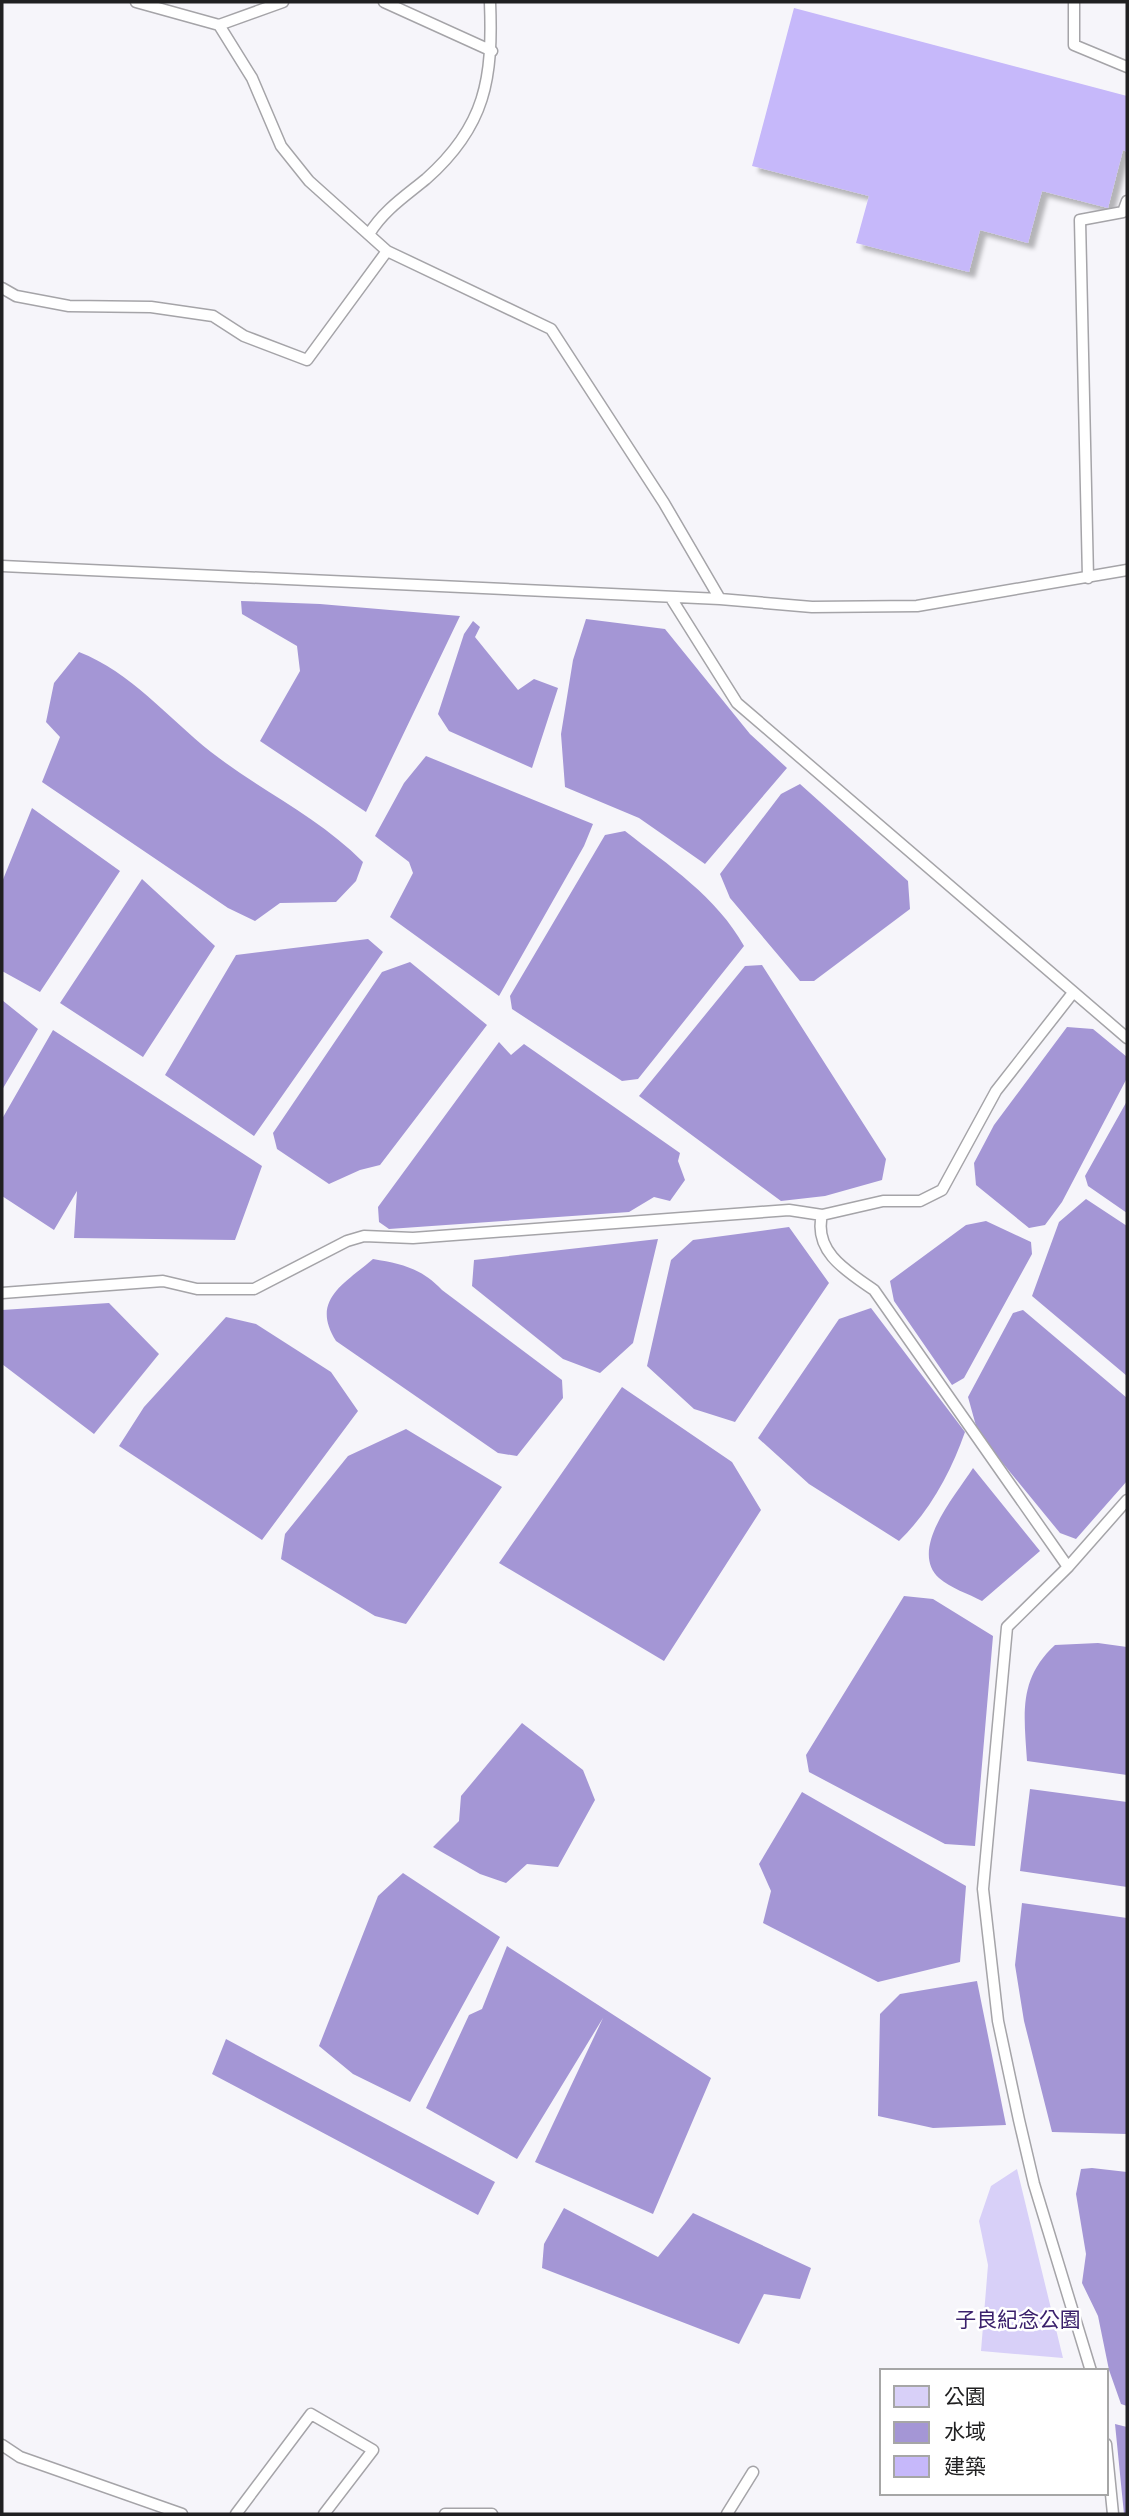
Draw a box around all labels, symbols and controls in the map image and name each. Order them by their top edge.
park label: 子良紀念公園 [955,2306,1081,2331]
legend [880,2369,1108,2495]
text: 公園 [944,2383,986,2408]
text: 水域 [944,2418,986,2443]
text: 建築 [944,2453,986,2478]

